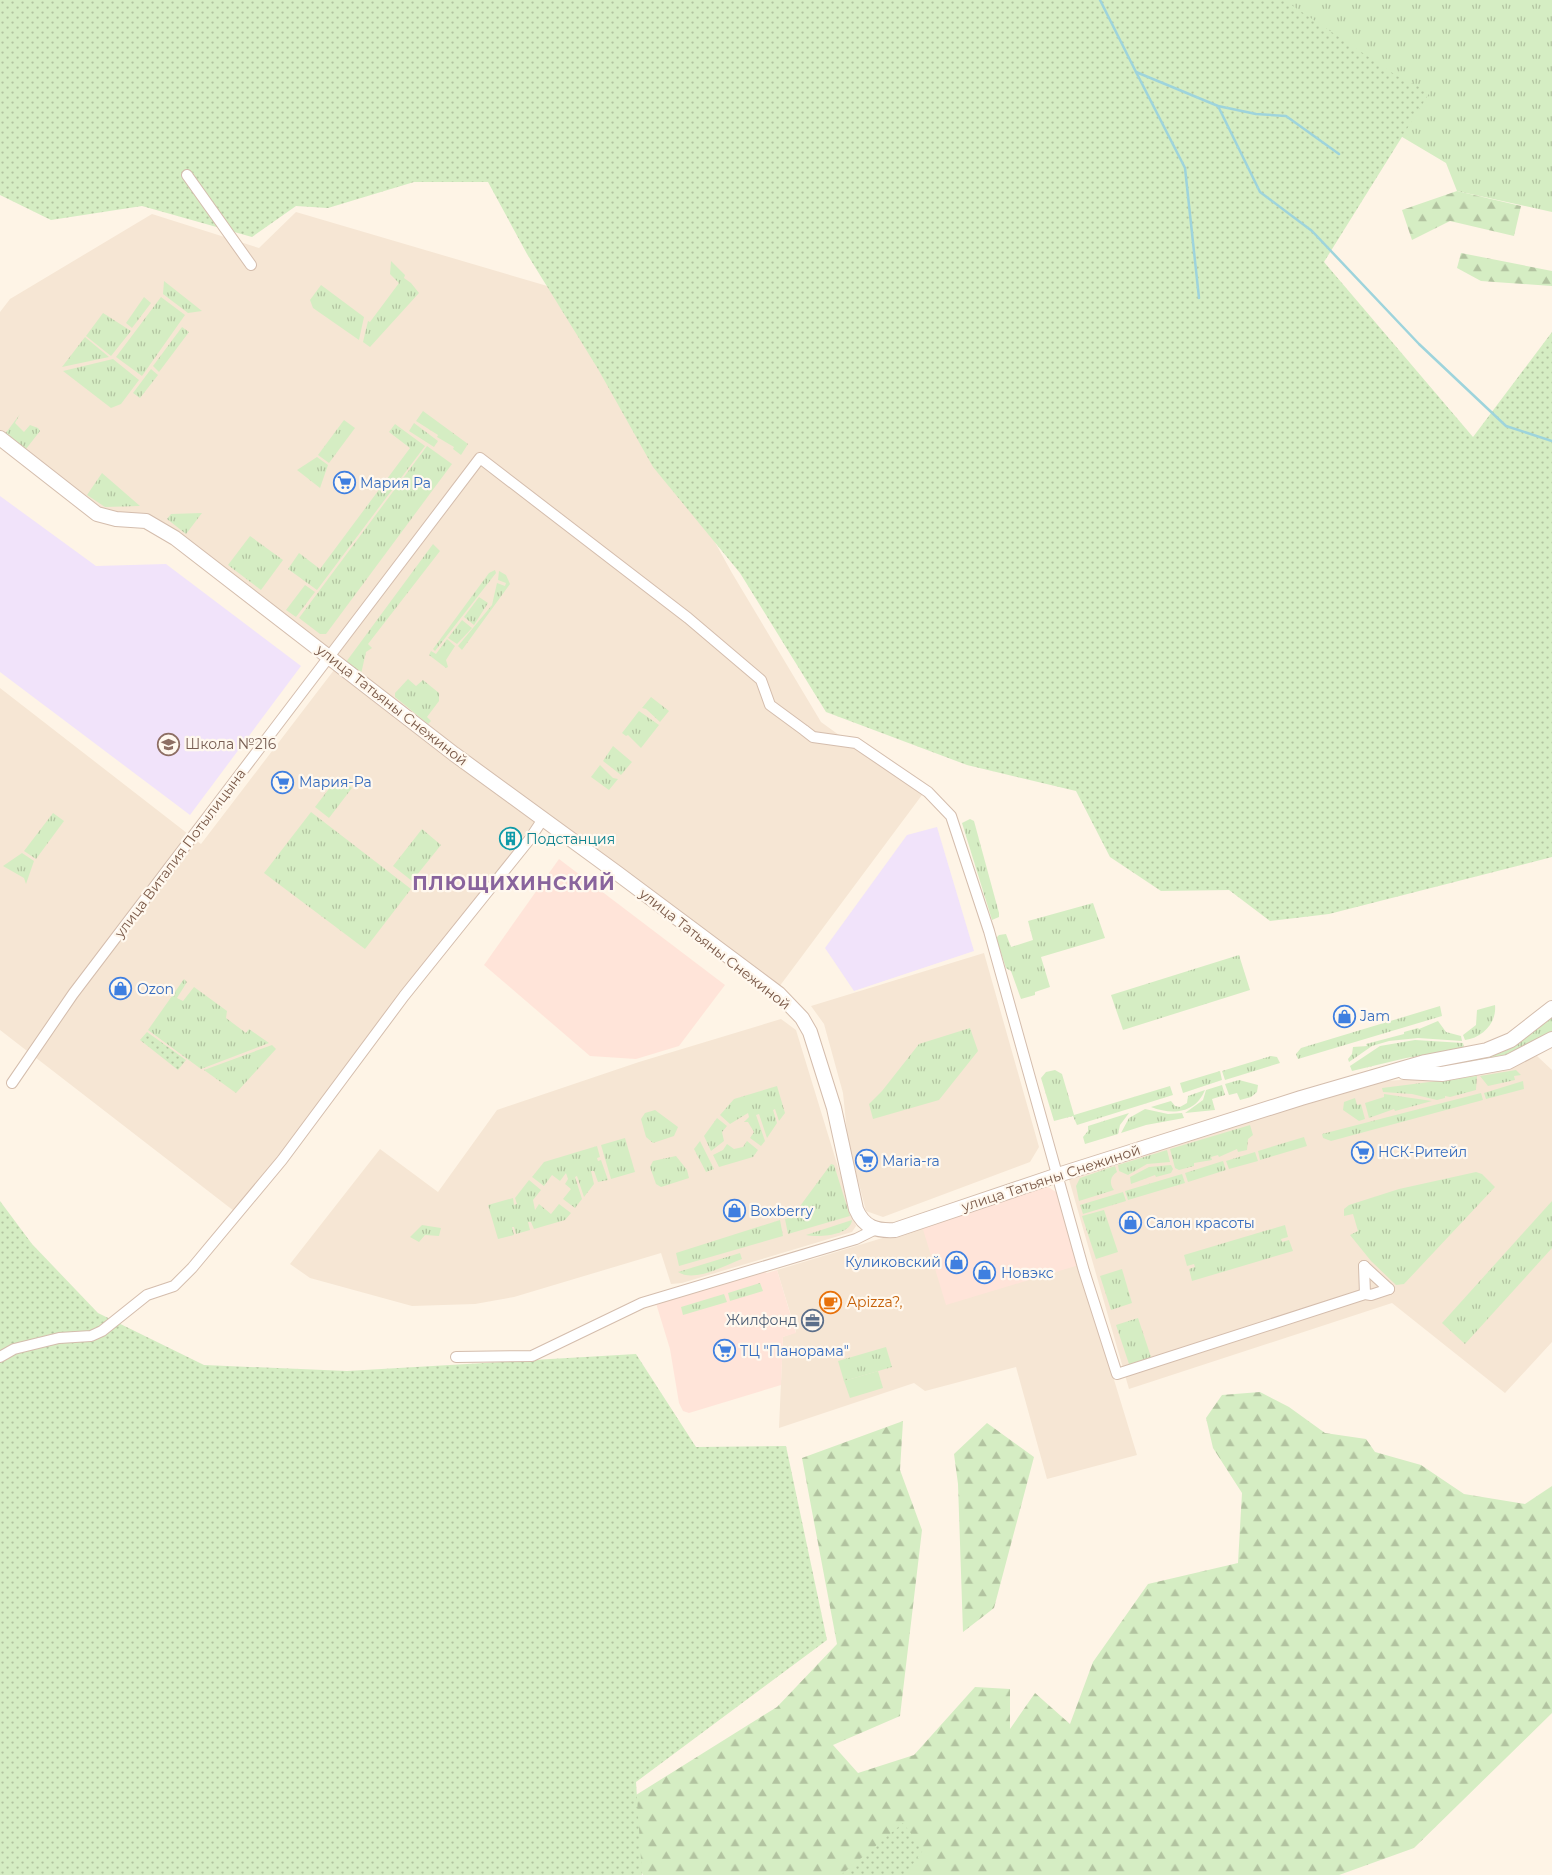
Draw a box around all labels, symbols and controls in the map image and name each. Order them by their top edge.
supermarket icon: Мария Ра [332,471,356,495]
place label: Мария Ра [360,474,431,492]
street label: улица Татьяны Снежиной [312,640,471,770]
school or university icon: Школа №216 [157,732,181,756]
place label: Школа №216 [185,735,277,753]
street label: улица Виталия Потылицына [110,765,250,942]
supermarket icon: Мария-Ра [271,770,295,794]
place label: Мария-Ра [299,773,372,791]
building icon: Подстанция [498,827,522,851]
place label: Подстанция [526,830,615,848]
district label: ПЛЮЩИХИНСКИЙ [412,872,616,895]
street label: улица Татьяны Снежиной [635,884,794,1014]
shop icon: Ozon [109,977,133,1001]
place label: Ozon [137,980,174,998]
shop icon: Jam [1332,1004,1356,1028]
place label: Jam [1359,1007,1390,1025]
supermarket icon: НСК-Ритейл [1350,1140,1374,1164]
street label: улица Татьяны Снежиной [958,1141,1143,1216]
place label: НСК-Ритейл [1378,1143,1467,1161]
supermarket icon: Maria-ra [854,1149,878,1173]
place label: Maria-ra [882,1152,940,1170]
shop icon: Boxberry [722,1199,746,1223]
place label: Boxberry [750,1202,814,1220]
shop icon: Салон красоты [1118,1211,1142,1235]
place label: Салон красоты [1146,1214,1255,1232]
shop icon: Куликовский [945,1250,969,1274]
place label: Куликовский [845,1253,941,1271]
shop icon: Новэкс [973,1261,997,1285]
place label: Новэкс [1001,1264,1054,1282]
cafe icon: Apizza?, [819,1290,843,1314]
place label: Apizza?, [847,1293,902,1311]
office icon: Жилфонд [801,1308,825,1332]
place label: Жилфонд [726,1311,797,1329]
supermarket icon: ТЦ "Панорама" [712,1339,736,1363]
place label: ТЦ "Панорама" [740,1342,849,1360]

